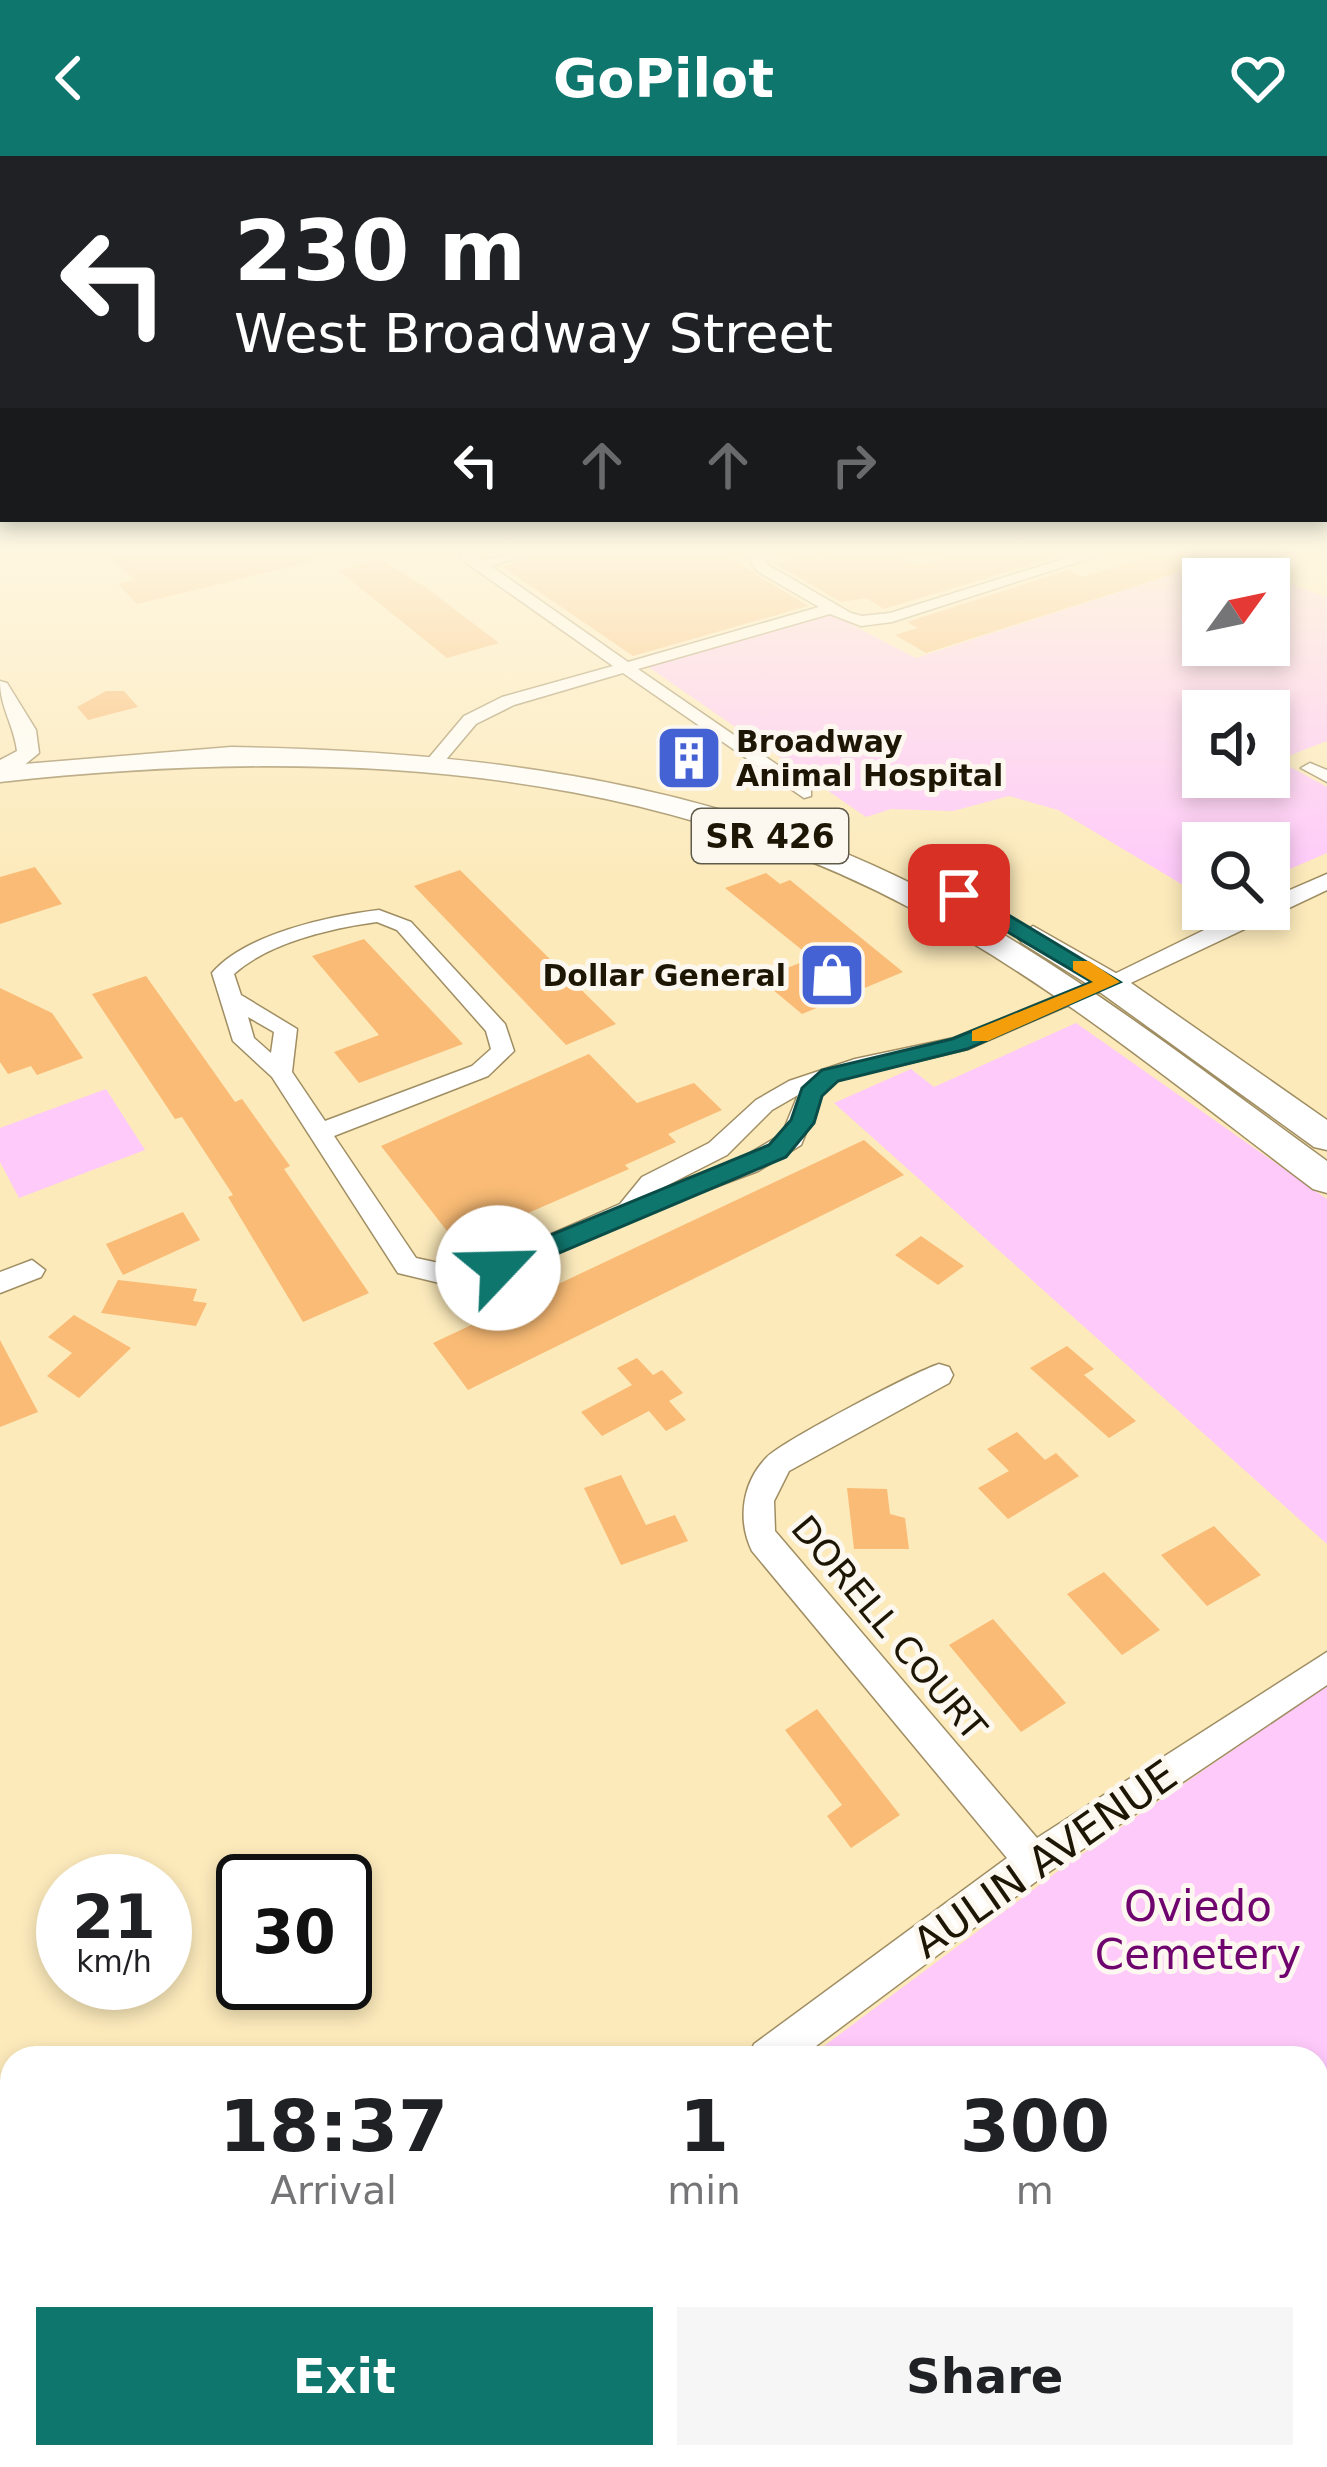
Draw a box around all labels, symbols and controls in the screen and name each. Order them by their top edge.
icon: back [36,45,102,111]
icon: heart [1225,45,1291,111]
text: GoPilot [553,47,774,110]
text: 230 m [234,202,526,300]
icon: left [36,204,192,360]
text: West Broadway Street [234,302,833,365]
icon: left [443,432,509,498]
icon: ahead [569,432,635,498]
icon: ahead [695,432,761,498]
icon: right [821,432,887,498]
north arrow [1182,558,1290,666]
map controls [1182,558,1290,930]
button: sound [1182,690,1290,798]
building icon: Broadway Animal Hospital [654,723,724,793]
place label: Broadway Animal Hospital [736,724,1003,793]
road number: SR 426 [692,809,848,863]
button: search [1182,822,1290,930]
pin [908,844,1010,946]
icon: arrive [926,862,992,928]
shop icon: Dollar General [797,940,867,1010]
place label: Dollar General [542,958,786,993]
position arrow [435,1205,561,1331]
street label: DORELL COURT [783,1508,995,1749]
street label: AULIN AVENUE [904,1750,1186,1968]
speed limit sign: 30 [216,1854,372,2010]
text: 21 [72,1882,156,1952]
park label: Oviedo Cemetery [1095,1882,1301,1979]
text: km/h [76,1944,152,1979]
text: 18:37 [219,2084,448,2168]
text: 1 [679,2084,729,2168]
text: 300 [960,2084,1110,2168]
text: Arrival [270,2168,397,2213]
text: min [667,2168,741,2213]
text: m [1016,2168,1054,2213]
button: Exit [36,2307,653,2445]
button: Share [677,2307,1293,2445]

